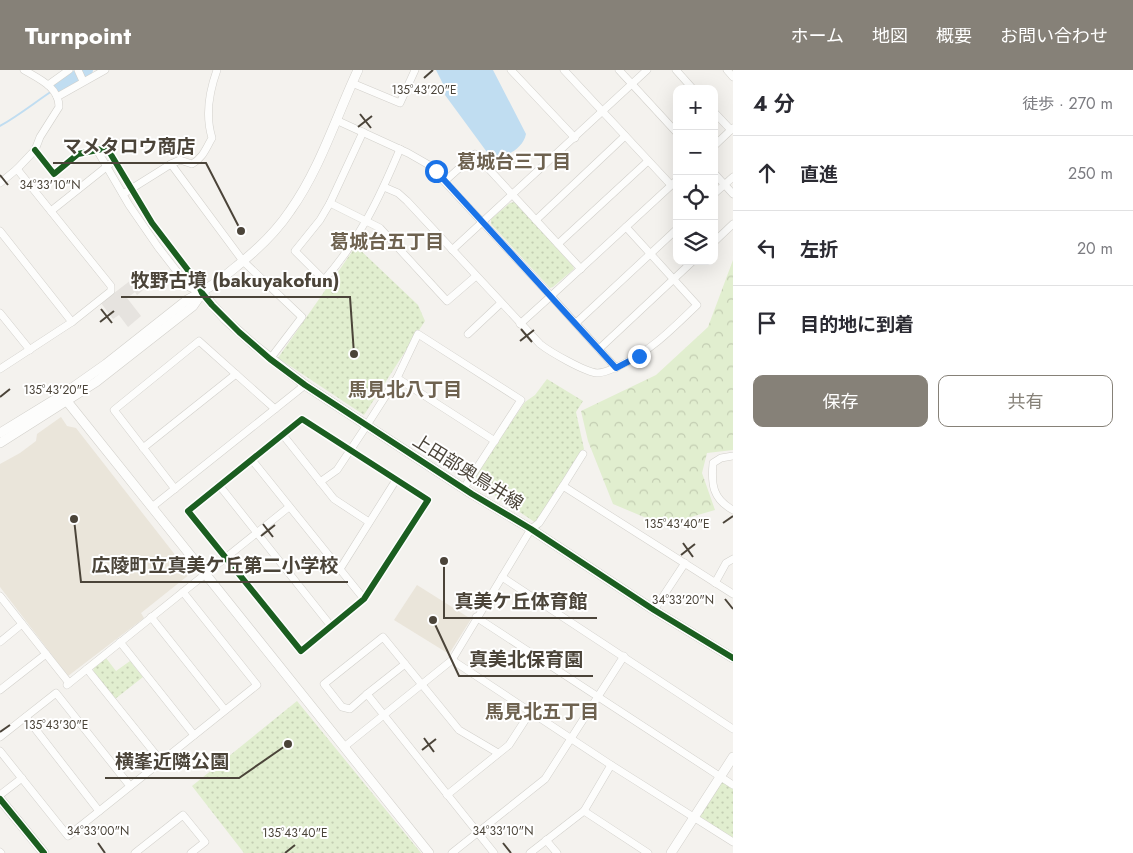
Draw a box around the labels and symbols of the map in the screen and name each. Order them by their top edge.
text: 135°43'20"E [391,81,457,99]
callout: マメタロウ商店 [53,129,206,163]
text: マメタロウ商店 [62,133,196,160]
district label: 葛城台三丁目 [457,148,571,175]
route start [425,160,448,183]
text: 34°33'10"N [20,176,80,194]
district label: 葛城台五丁目 [330,228,444,255]
callout: 牧野古墳 (bakuyakofun) [121,263,350,297]
text: 牧野古墳 (bakuyakofun) [131,267,339,294]
route end [628,345,651,368]
district label: 馬見北八丁目 [348,376,462,403]
text: 135°43'20"E [23,381,89,399]
street label: 上田部奥鳥井線 [408,428,528,516]
text: 135°43'40"E [644,515,710,533]
callout: 広陵町立真美ケ丘第二小学校 [81,548,348,582]
text: 広陵町立真美ケ丘第二小学校 [91,552,339,579]
callout: 真美ケ丘体育館 [444,584,597,618]
text: 真美ケ丘体育館 [454,588,588,615]
text: 34°33'20"N [652,591,714,609]
callout: 真美北保育園 [459,642,593,676]
text: 真美北保育園 [469,646,583,673]
district label: 馬見北五丁目 [485,698,599,725]
text: 135°43'30"E [24,716,88,734]
callout: 横峯近隣公園 [105,744,239,778]
text: 横峯近隣公園 [115,748,229,775]
text: 34°33'00"N [67,822,129,840]
text: 34°33'10"N [473,822,533,840]
text: 135°43'40"E [262,824,328,842]

